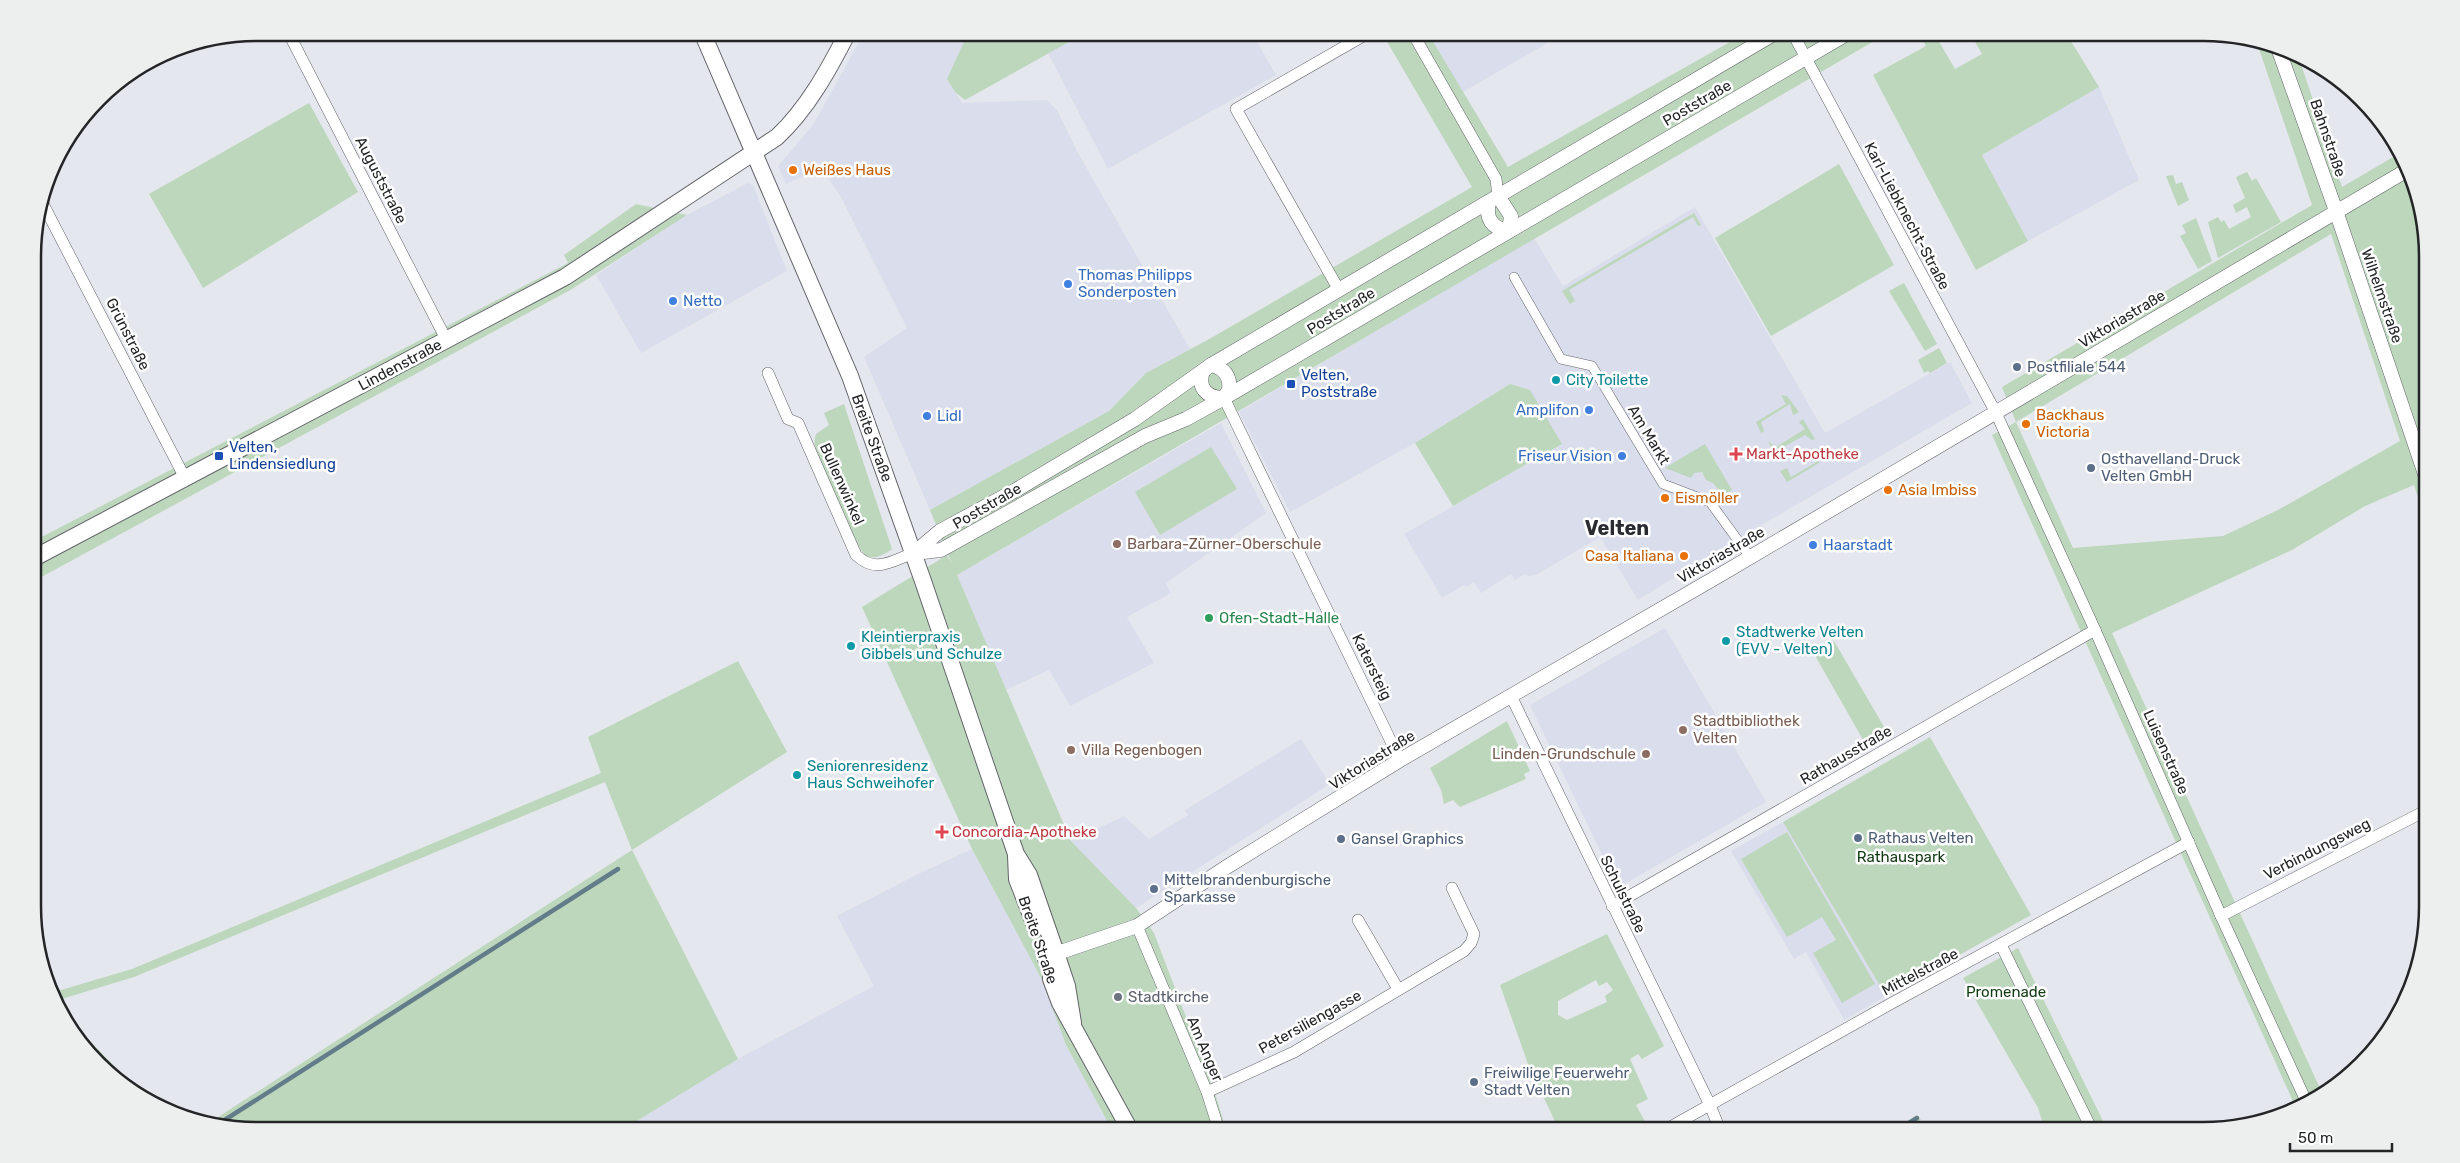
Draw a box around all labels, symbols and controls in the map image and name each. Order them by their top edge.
street label: Poststraße [1659,76,1735,130]
street label: Bahnstraße [2306,97,2350,179]
street label: Auguststraße [351,134,411,226]
street label: Karl-Liebknecht-Straße [1860,139,1954,293]
place label: Weißes Haus [803,161,891,179]
marker: Weißes Haus [787,164,799,176]
street label: Wilhelmstraße [2357,247,2407,345]
place label: Thomas Philipps Sonderposten [1078,266,1193,301]
marker: Thomas Philipps Sonderposten [1062,278,1074,290]
street label: Poststraße [1304,284,1378,338]
street label: Viktoriastraße [2075,286,2169,352]
place label: Netto [683,292,722,310]
street label: Grünstraße [102,295,154,373]
marker: Netto [667,295,679,307]
street label: Lindenstraße [355,335,445,395]
place label: Postfiliale 544 [2027,358,2126,376]
marker: Postfiliale 544 [2011,361,2023,373]
place label: Velten, Poststraße [1301,366,1377,401]
place label: City Toilette [1566,371,1648,389]
marker: City Toilette [1550,374,1562,386]
marker: Velten, Poststraße [1285,378,1297,390]
street label: Breite Straße [848,392,896,484]
place label: Amplifon [1516,401,1579,419]
street label: Am Markt [1624,402,1674,468]
marker: Amplifon [1583,404,1595,416]
place label: Backhaus Victoria [2036,406,2105,441]
place label: Lidl [937,407,962,425]
marker: Lidl [921,410,933,422]
marker: Backhaus Victoria [2020,418,2032,430]
place label: Velten, Lindensiedlung [229,438,336,473]
street label: Bullenwinkel [816,440,868,528]
place label: Markt-Apotheke [1746,445,1859,463]
place label: Friseur Vision [1518,447,1612,465]
marker: Markt-Apotheke [1730,448,1742,460]
marker: Velten, Lindensiedlung [213,450,225,462]
marker: Friseur Vision [1616,450,1628,462]
place label: Osthavelland-Druck Velten GmbH [2101,450,2240,485]
marker: Osthavelland-Druck Velten GmbH [2085,462,2097,474]
street label: Poststraße [949,479,1025,533]
place label: Asia Imbiss [1898,481,1977,499]
marker: Asia Imbiss [1882,484,1894,496]
place label: Eismöller [1675,489,1739,507]
marker: Eismöller [1659,492,1671,504]
district label: Velten [1585,516,1649,540]
street label: Viktoriastraße [1674,523,1768,587]
place label: Barbara-Zürner-Oberschule [1127,535,1321,553]
place label: Haarstadt [1823,536,1893,554]
marker: Barbara-Zürner-Oberschule [1111,538,1123,550]
marker: Haarstadt [1807,539,1819,551]
place label: Casa Italiana [1585,547,1674,565]
marker: Casa Italiana [1678,550,1690,562]
place label: Ofen-Stadt-Halle [1219,609,1339,627]
marker: Ofen-Stadt-Halle [1203,612,1215,624]
place label: Stadtwerke Velten (EVV - Velten) [1736,623,1864,658]
place label: Kleintierpraxis Gibbels und Schulze [861,628,1002,663]
street label: Katersteig [1348,631,1396,703]
marker: Stadtwerke Velten (EVV - Velten) [1720,635,1732,647]
marker: Kleintierpraxis Gibbels und Schulze [845,640,857,652]
street label: Luisenstraße [2139,707,2193,797]
place label: Stadtbibliothek Velten [1693,712,1800,747]
street label: Rathausstraße [1797,722,1895,788]
marker: Stadtbibliothek Velten [1677,724,1689,736]
street label: Viktoriastraße [1326,726,1418,794]
place label: Villa Regenbogen [1081,741,1202,759]
marker: Villa Regenbogen [1065,744,1077,756]
place label: Linden-Grundschule [1492,745,1636,763]
marker: Linden-Grundschule [1640,748,1652,760]
place label: Seniorenresidenz Haus Schweihofer [807,757,935,792]
marker: Seniorenresidenz Haus Schweihofer [791,769,803,781]
street label: Verbindungsweg [2261,814,2373,884]
place label: Concordia-Apotheke [952,823,1097,841]
marker: Concordia-Apotheke [936,826,948,838]
place label: Rathaus Velten [1868,829,1974,847]
place label: Gansel Graphics [1351,830,1464,848]
marker: Rathaus Velten [1852,832,1864,844]
marker: Gansel Graphics [1335,833,1347,845]
park label: Rathauspark [1857,848,1946,866]
street label: Schulstraße [1596,852,1650,936]
place label: Mittelbrandenburgische Sparkasse [1164,871,1331,906]
marker: Mittelbrandenburgische Sparkasse [1148,883,1160,895]
street label: Breite Straße [1015,894,1061,986]
street label: Mittelstraße [1879,944,1961,1000]
park label: Promenade [1966,983,2046,1001]
street label: Petersiliengasse [1255,986,1365,1058]
place label: Stadtkirche [1128,988,1209,1006]
marker: Stadtkirche [1112,991,1124,1003]
street label: Am Anger [1183,1014,1227,1084]
place label: Freiwilige Feuerwehr Stadt Velten [1484,1064,1630,1099]
marker: Freiwilige Feuerwehr Stadt Velten [1468,1076,1480,1088]
scale bar [2290,1120,2392,1152]
text: 50 m [2298,1129,2333,1147]

